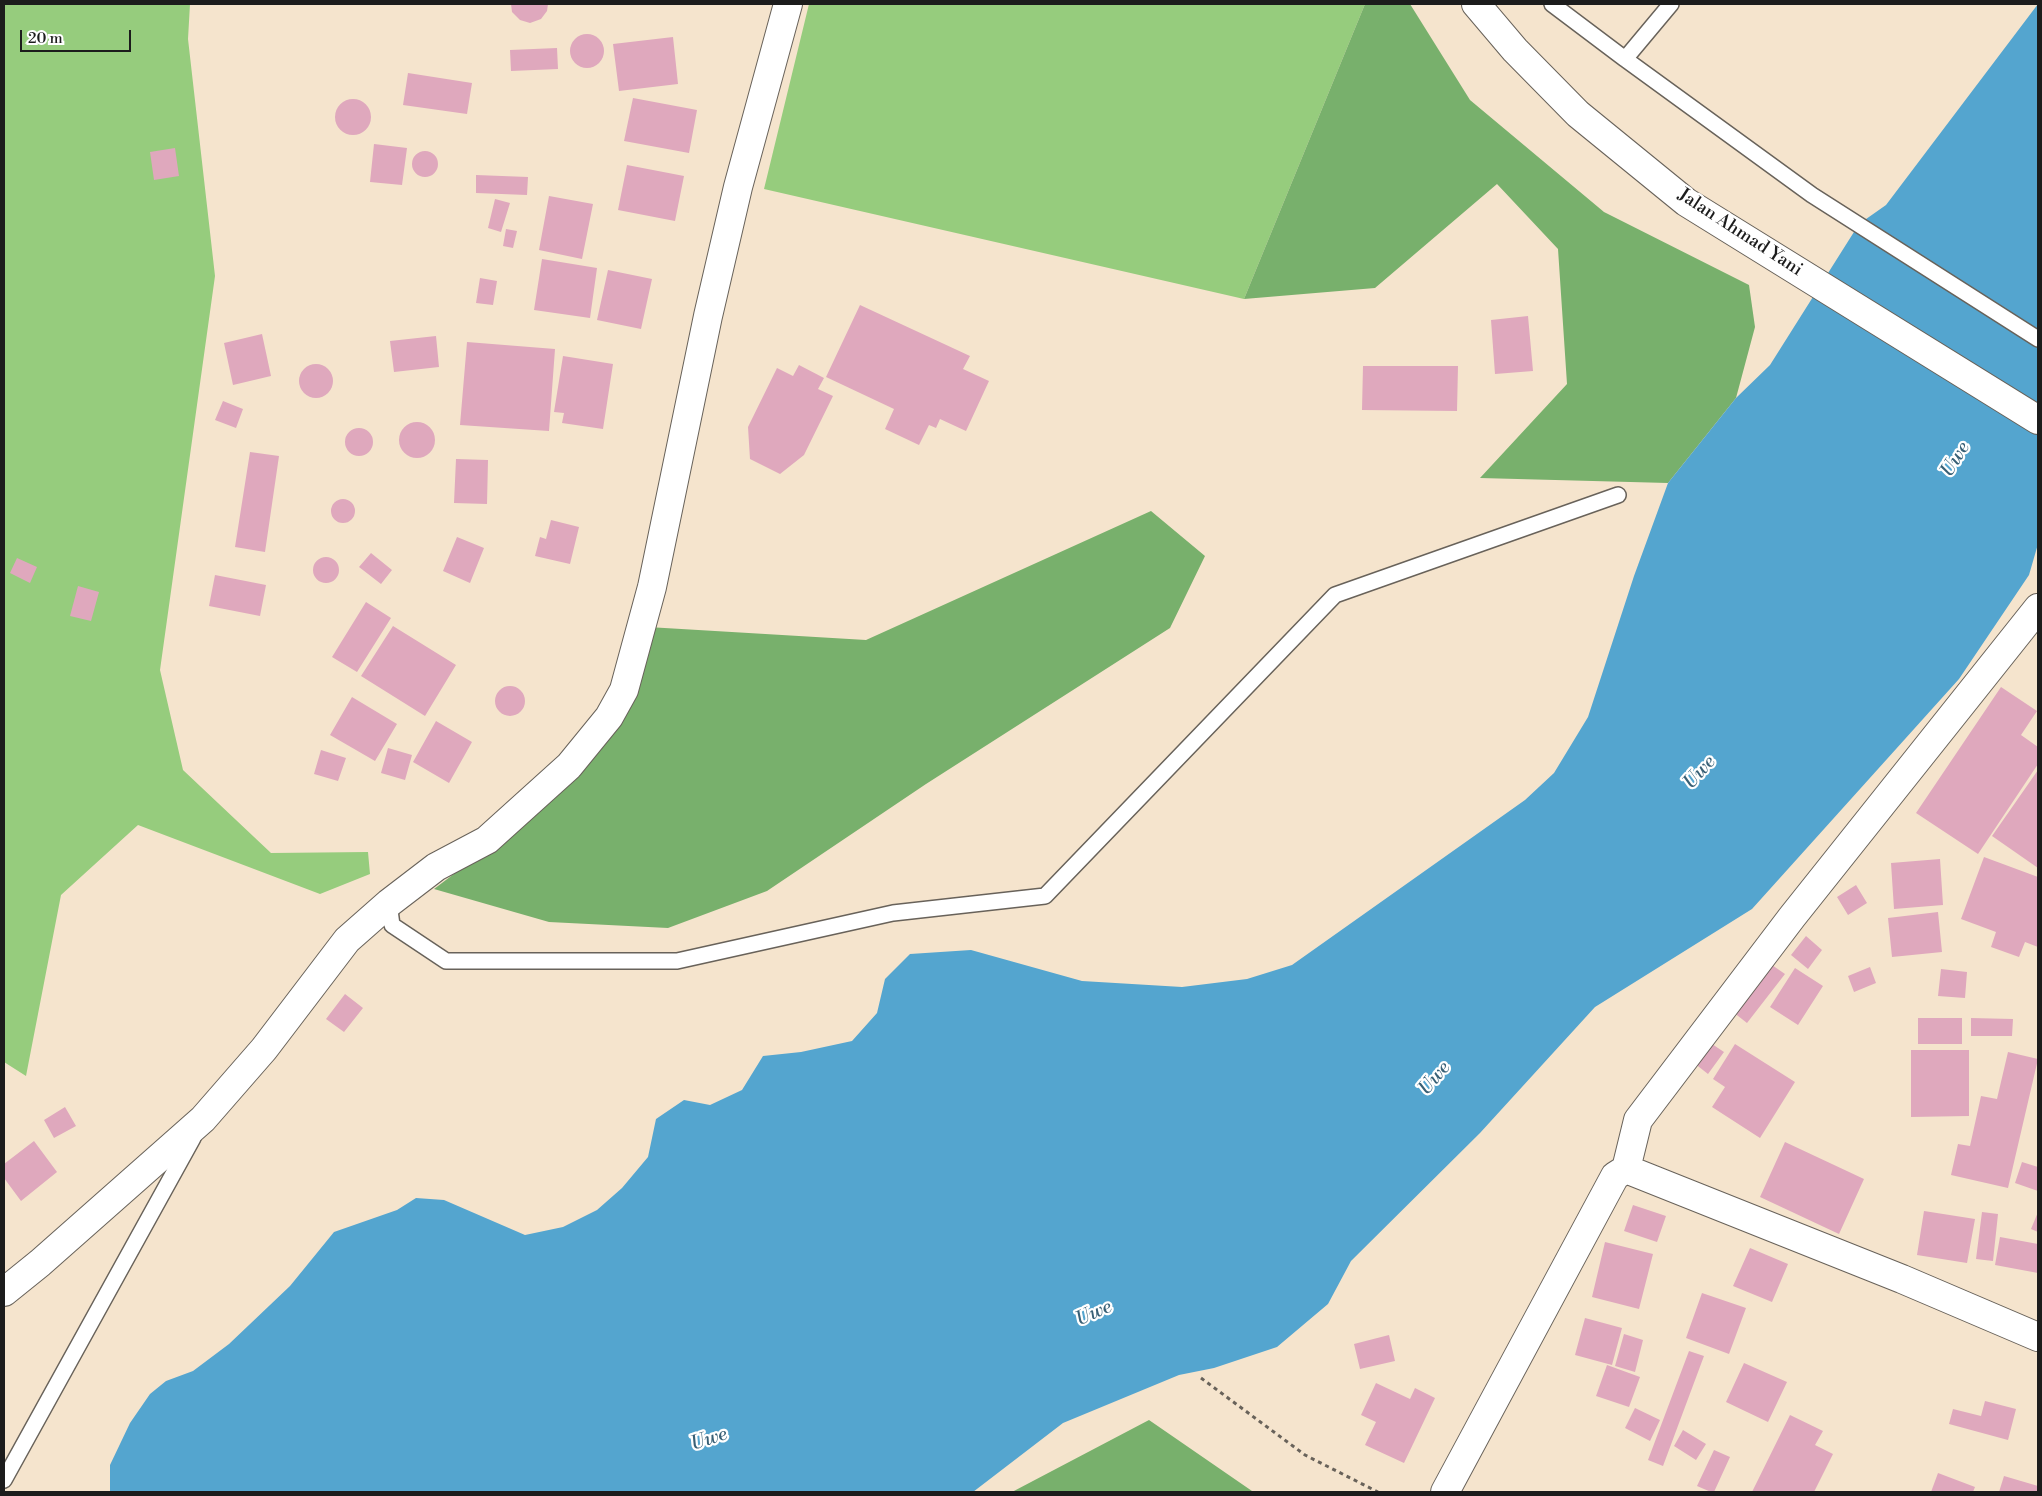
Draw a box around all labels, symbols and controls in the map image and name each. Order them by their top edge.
scale bar [22,20,134,52]
text: 20 m [28,29,63,48]
street label: Jalan Ahmad Yani [1674,185,1806,281]
water label: Uwe [1936,438,1976,482]
water label: Uwe [1679,751,1721,795]
water label: Uwe [1414,1057,1456,1101]
water label: Uwe [1072,1296,1116,1332]
water label: Uwe [688,1423,730,1457]

